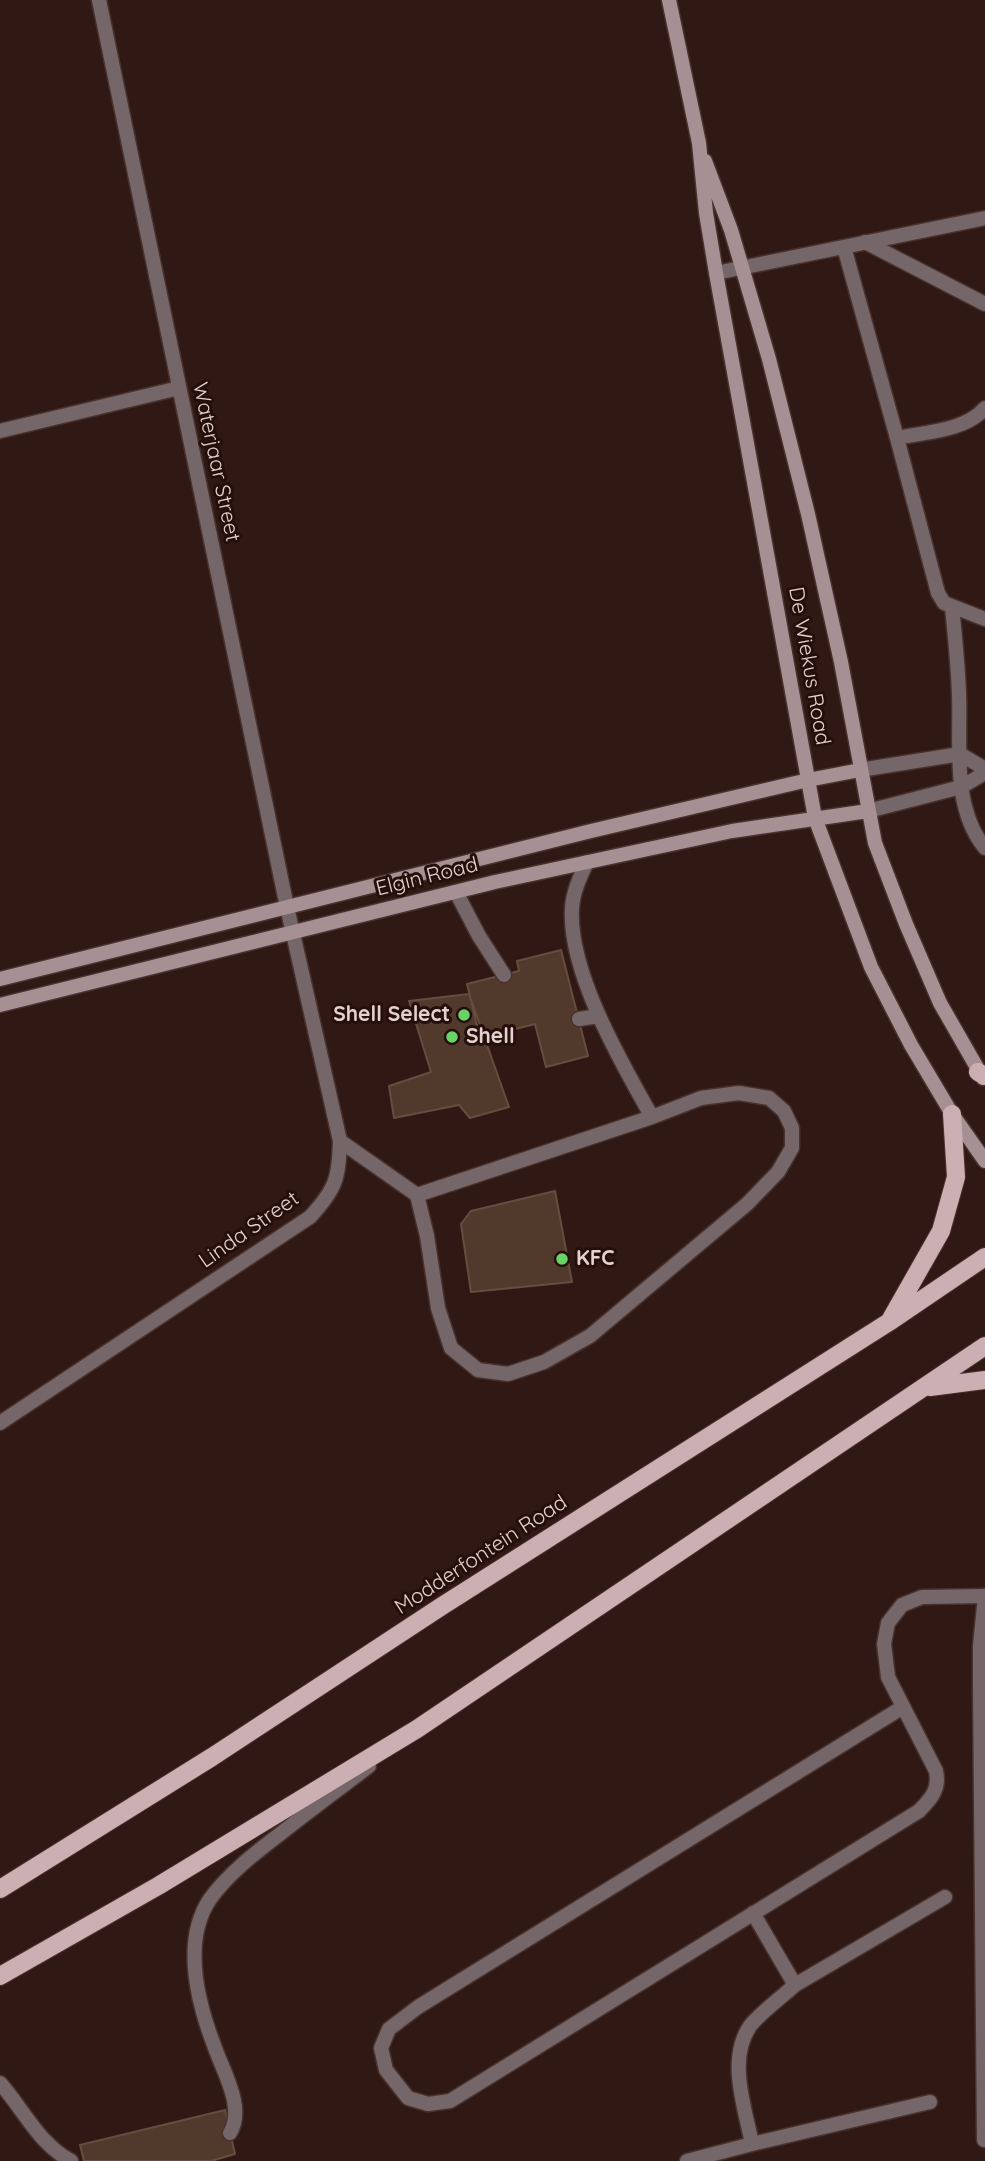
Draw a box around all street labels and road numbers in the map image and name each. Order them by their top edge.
street label: Waterjaar Street [187,380,245,544]
street label: De Wiekus Road [783,585,835,747]
street label: Elgin Road [373,852,481,902]
street label: Linda Street [194,1186,304,1274]
street label: Modderfontein Road [390,1490,572,1620]

